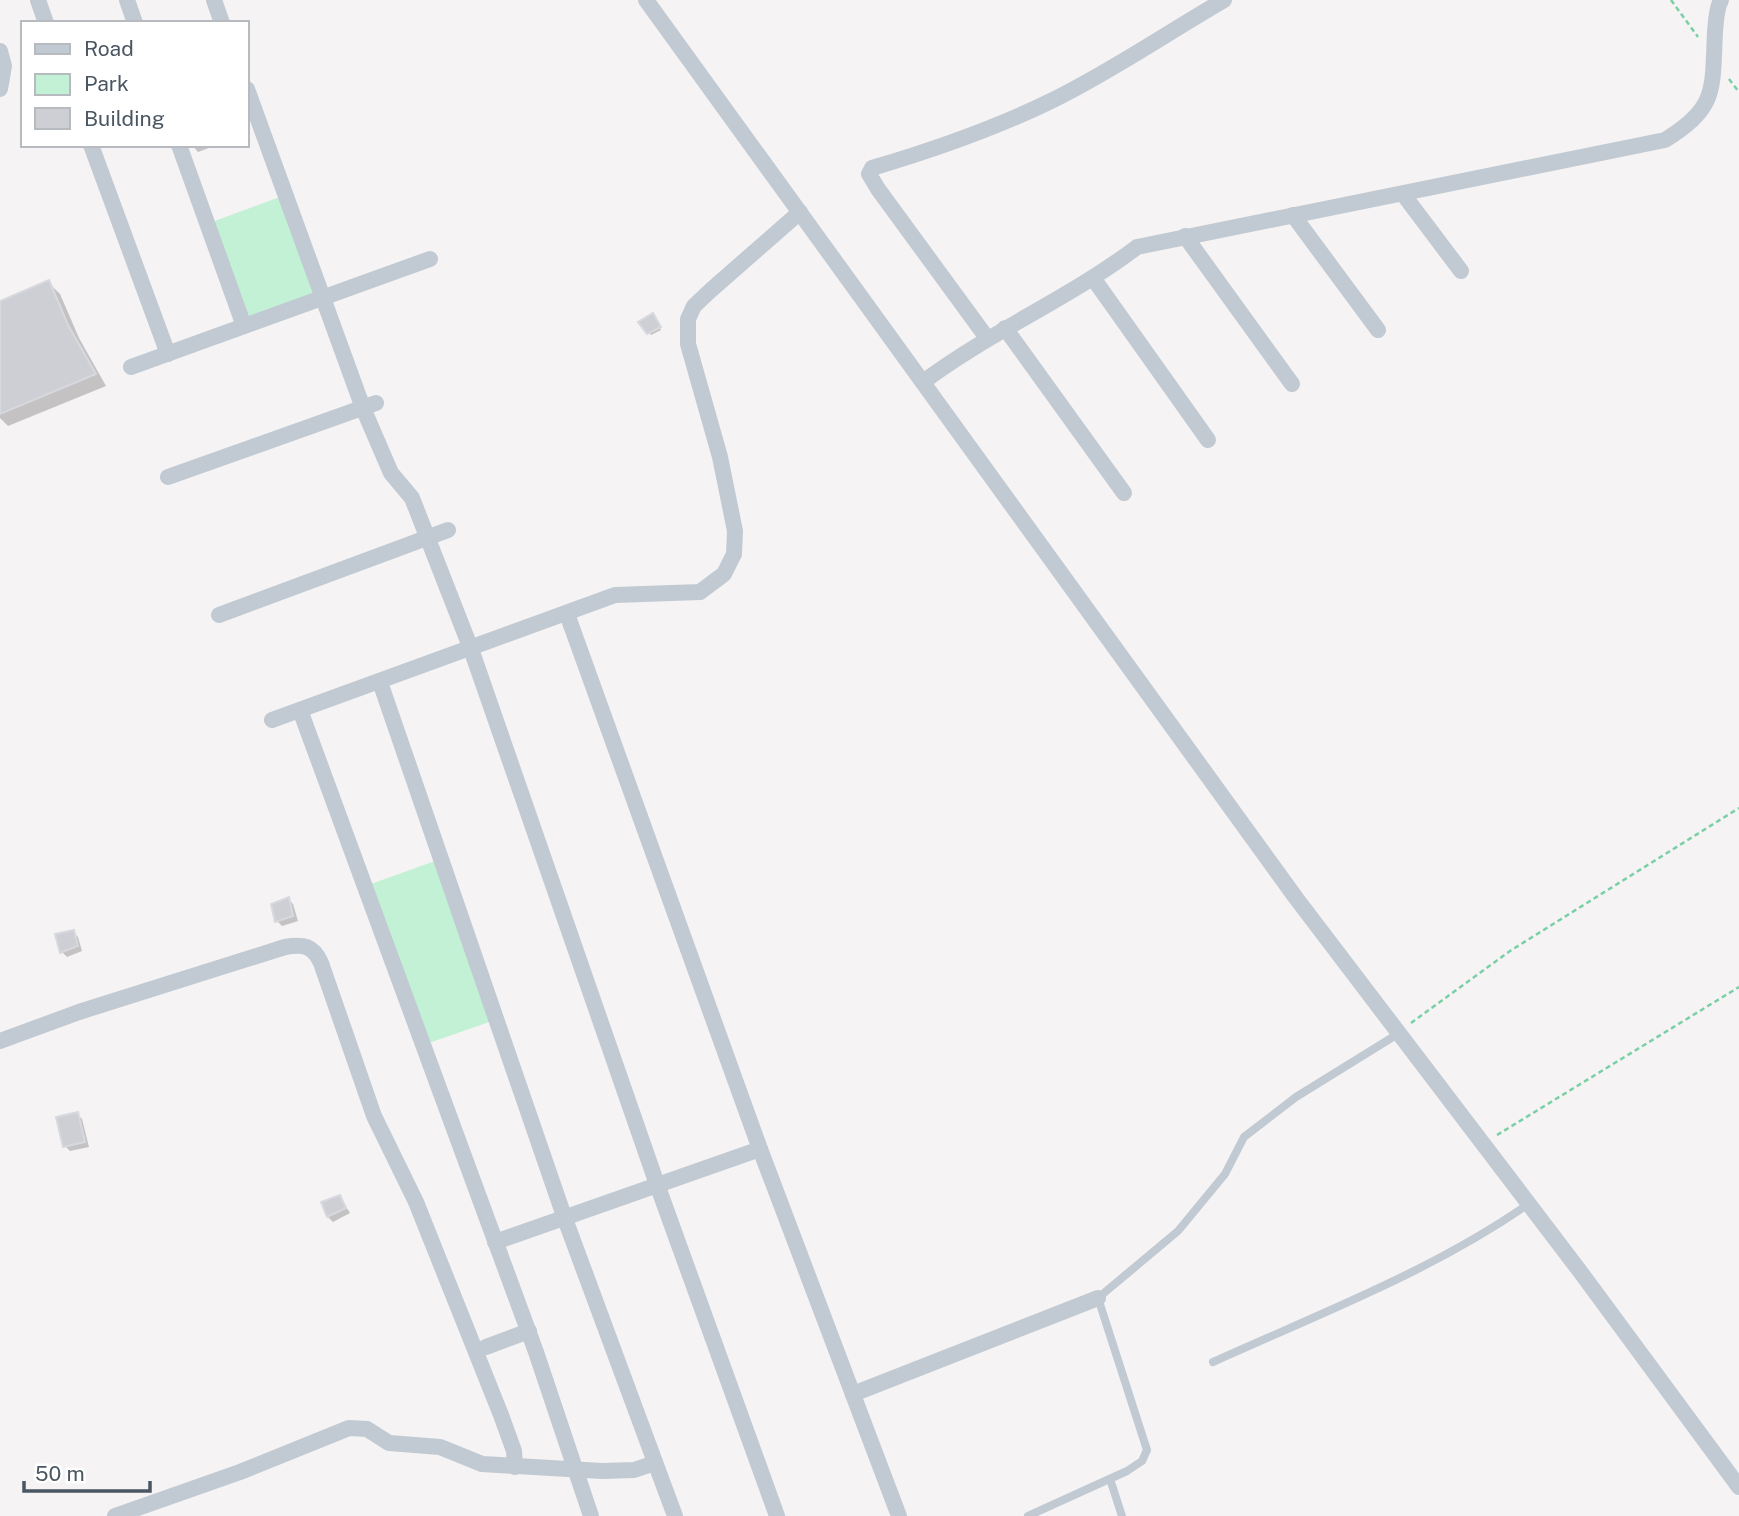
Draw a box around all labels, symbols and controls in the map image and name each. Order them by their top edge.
legend [21,21,248,147]
text: Road [84,36,134,61]
text: Park [84,71,129,96]
text: Building [84,106,165,131]
scale bar [24,1450,150,1494]
text: 50 m [35,1461,85,1486]

